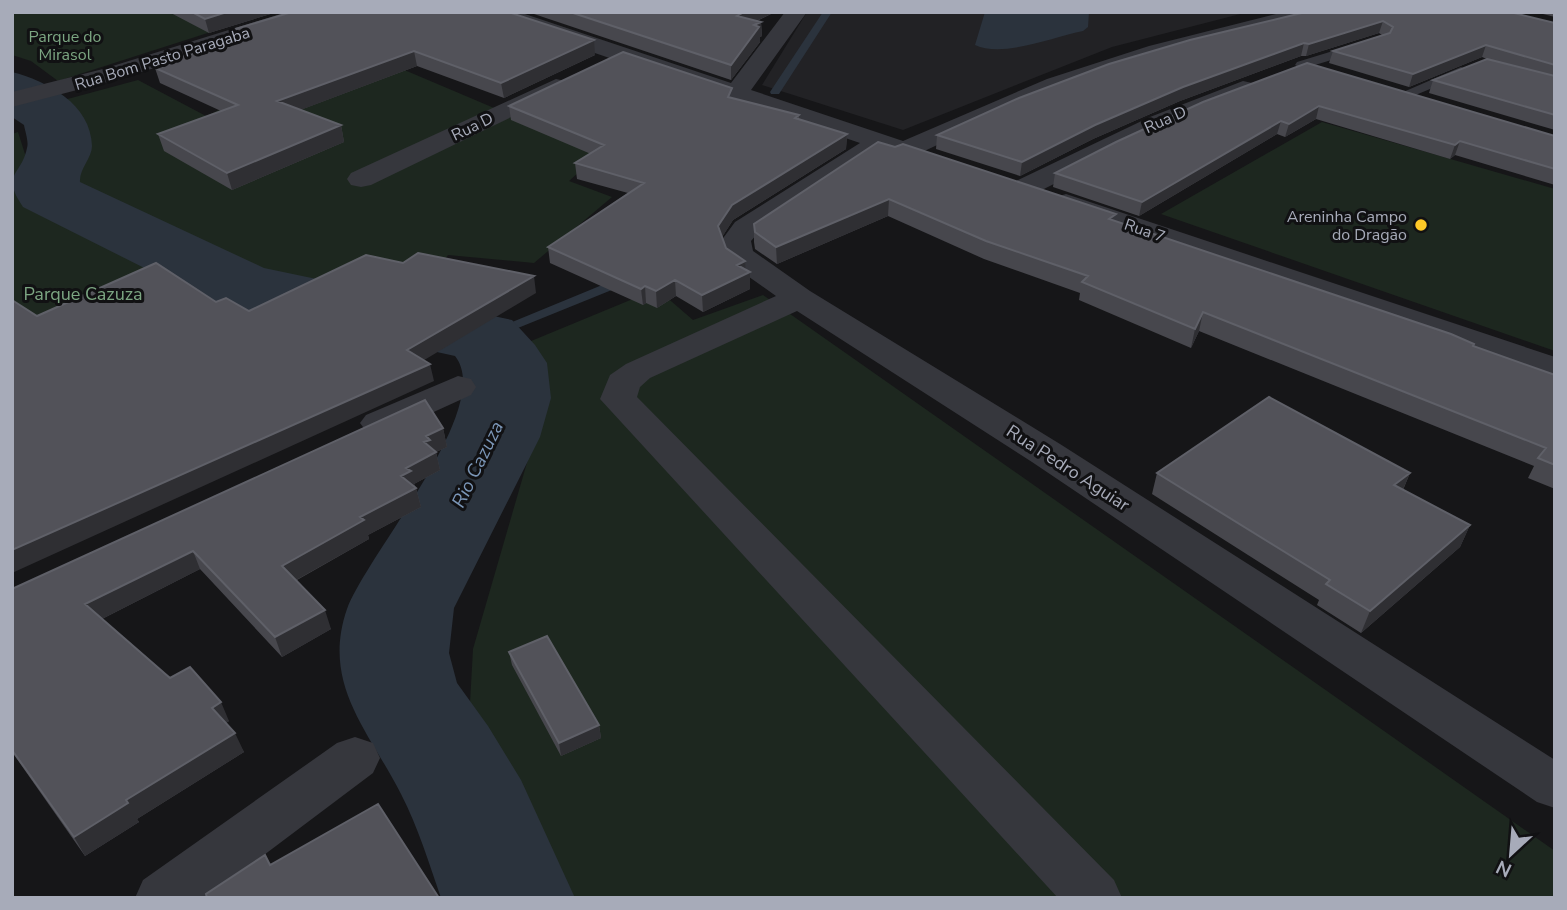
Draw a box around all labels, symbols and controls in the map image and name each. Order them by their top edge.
street label: Rua Bom Pasto Paragaba [72,22,253,96]
park label: Parque do Mirasol [28,26,102,66]
street label: Rua D [1141,101,1190,139]
street label: Rua D [448,107,497,146]
place label: Areninha Campo do Dragão [1287,206,1407,246]
street label: Rua 7 [1121,214,1168,248]
marker: Areninha Campo do Dragão [1413,217,1429,233]
park label: Parque Cazuza [23,282,143,306]
water label: Rio Cazuza [446,417,510,512]
street label: Rua Pedro Aguiar [1002,419,1135,517]
north arrow [1476,819,1546,889]
text: N [1492,854,1516,883]

